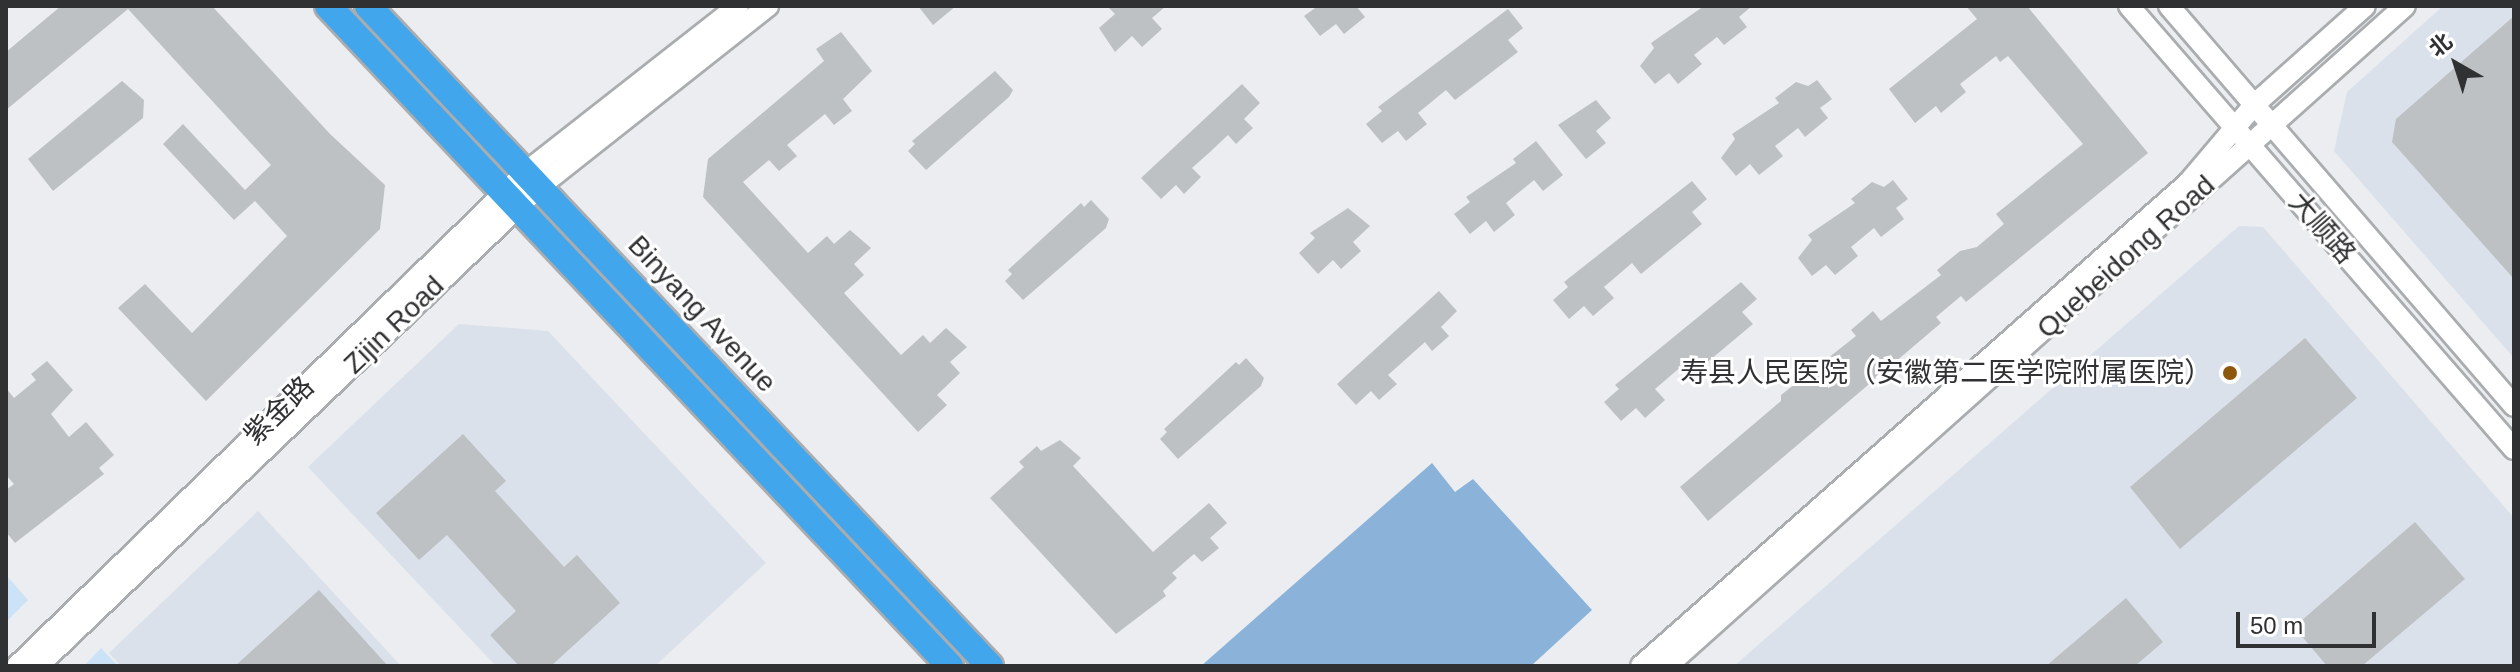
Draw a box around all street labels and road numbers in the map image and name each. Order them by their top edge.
street label: Quebeidong Road [2030,168,2222,346]
street label: 大顺路 [2282,185,2362,271]
street label: Binyang Avenue [620,228,784,400]
street label: Zijin Road [337,269,451,381]
street label: 紫金路 [237,370,321,452]

